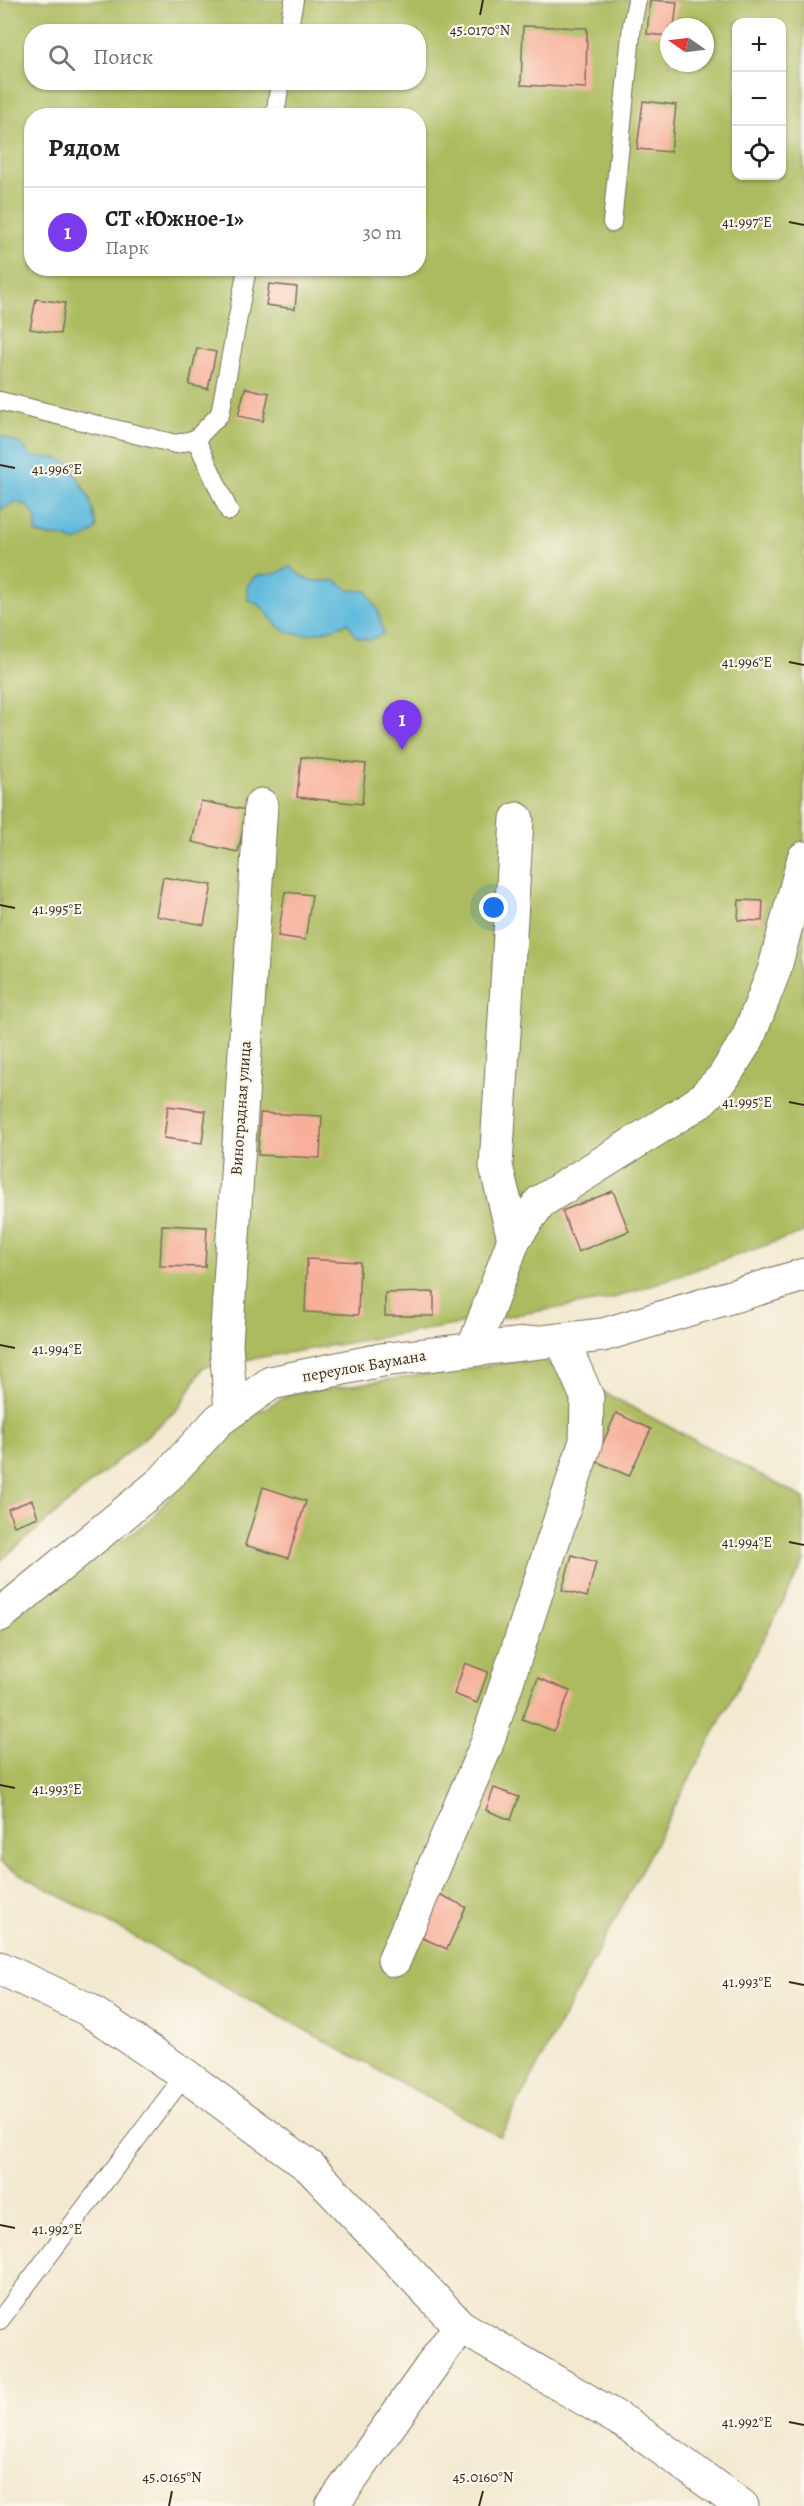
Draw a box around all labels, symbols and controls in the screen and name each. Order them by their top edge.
north arrow [660,18,714,72]
map controls [732,18,786,180]
button: + [732,18,786,72]
text: 45.0170°N [450,20,510,40]
search box [24,24,426,90]
icon: search [45,41,78,74]
text: Поиск [93,42,153,72]
button: − [732,72,786,126]
button: locate [732,126,786,180]
text: Рядом [48,130,120,165]
text: СТ «Южное-1» [105,204,244,234]
text: 41.997°E [722,212,772,232]
text: 1 [64,219,71,246]
text: 30 m [362,219,402,246]
text: Парк [105,234,149,261]
text: 41.996°E [32,459,82,479]
text: 41.996°E [722,652,772,672]
pin: 1 [382,700,422,750]
your location [479,893,508,922]
text: 41.995°E [32,899,82,919]
street label: Виноградная улица [225,1039,257,1176]
text: 41.995°E [722,1092,772,1112]
text: 41.994°E [32,1339,82,1359]
street label: переулок Баумана [300,1344,428,1388]
text: 41.994°E [722,1532,772,1552]
text: 41.993°E [32,1779,82,1799]
text: 41.993°E [722,1972,772,1992]
text: 41.992°E [32,2219,82,2239]
text: 41.992°E [722,2412,772,2432]
text: 45.0165°N [142,2467,202,2487]
text: 45.0160°N [452,2467,514,2487]

